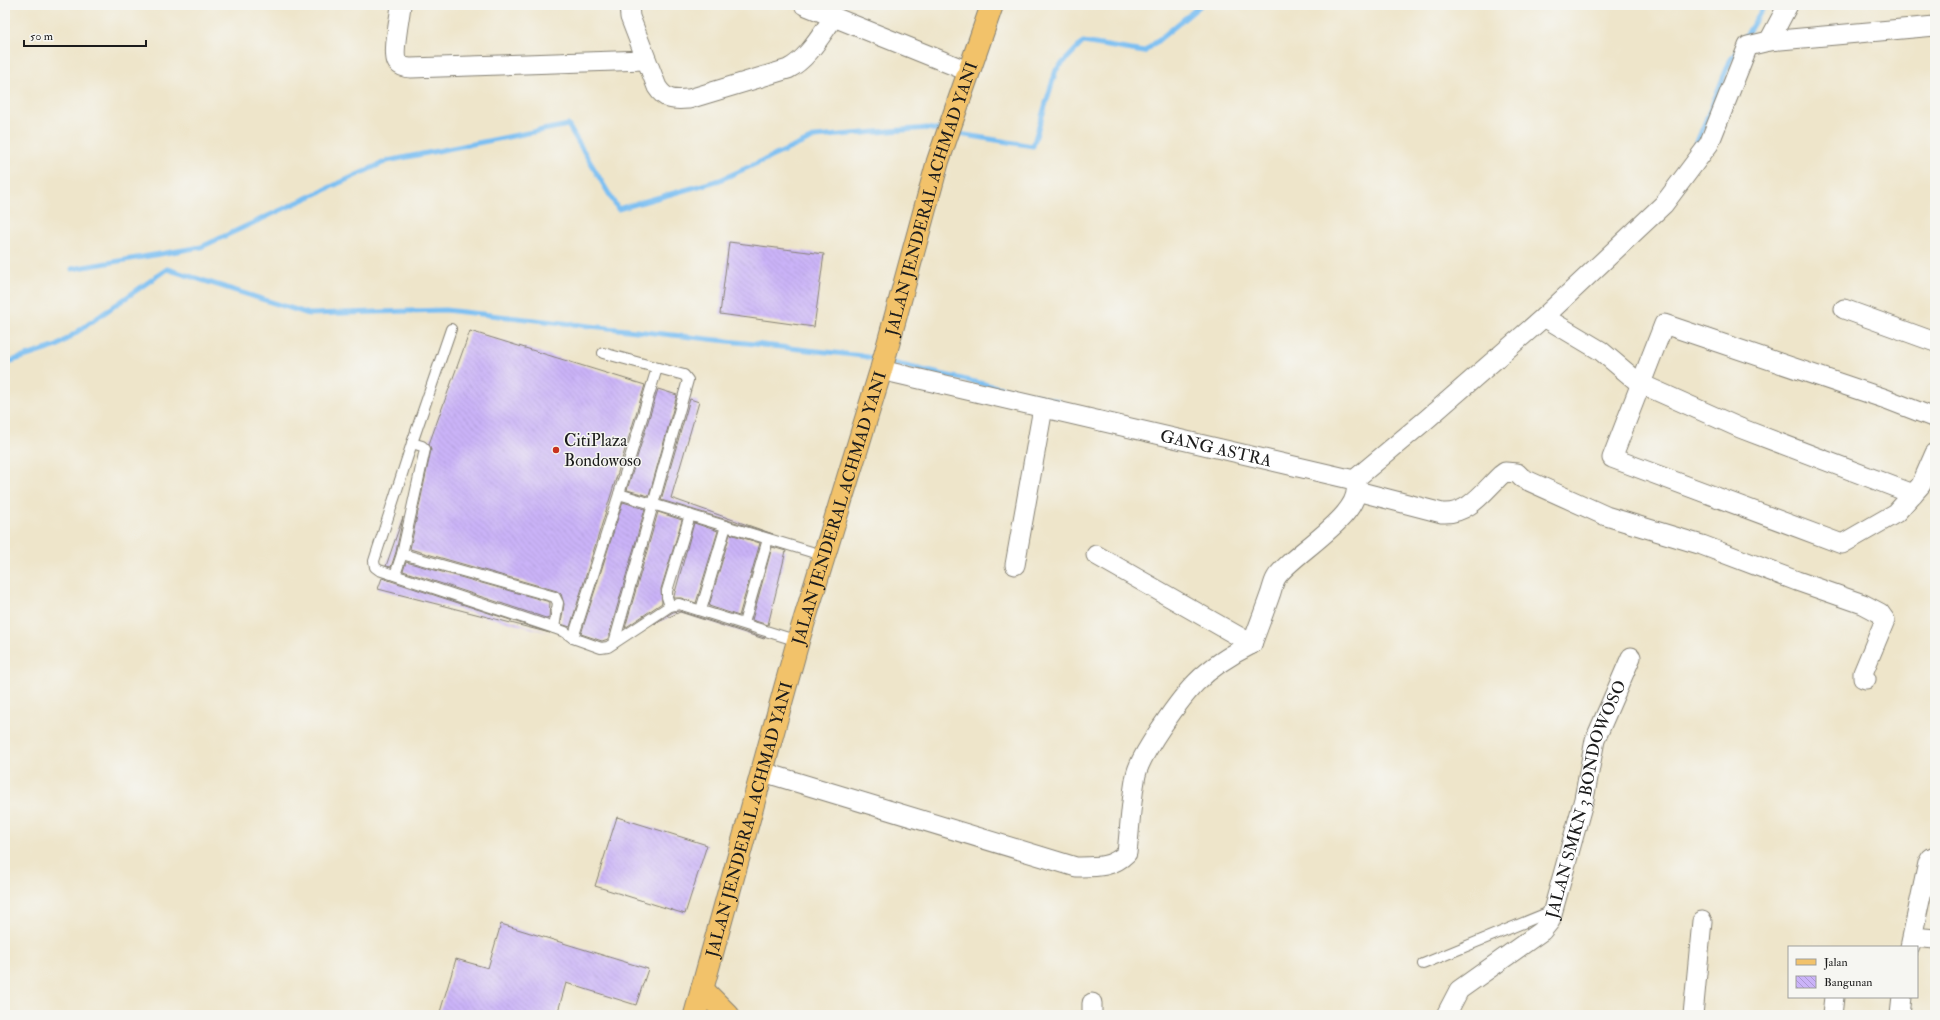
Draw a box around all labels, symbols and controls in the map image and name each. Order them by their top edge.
scale bar [24,22,146,48]
text: 50 m [30,29,54,44]
street label: JALAN JENDERAL ACHMAD YANI [881,59,983,339]
street label: JALAN JENDERAL ACHMAD YANI [787,369,891,649]
street label: GANG ASTRA [1158,425,1274,472]
place label: CitiPlaza Bondowoso [564,430,641,471]
marker: CitiPlaza Bondowoso [551,445,561,455]
street label: JALAN SMKN 3 BONDOWOSO [1541,677,1631,922]
street label: JALAN JENDERAL ACHMAD YANI [701,679,797,961]
legend [1788,946,1918,998]
text: Jalan [1823,955,1848,970]
text: Bangunan [1824,975,1873,990]

